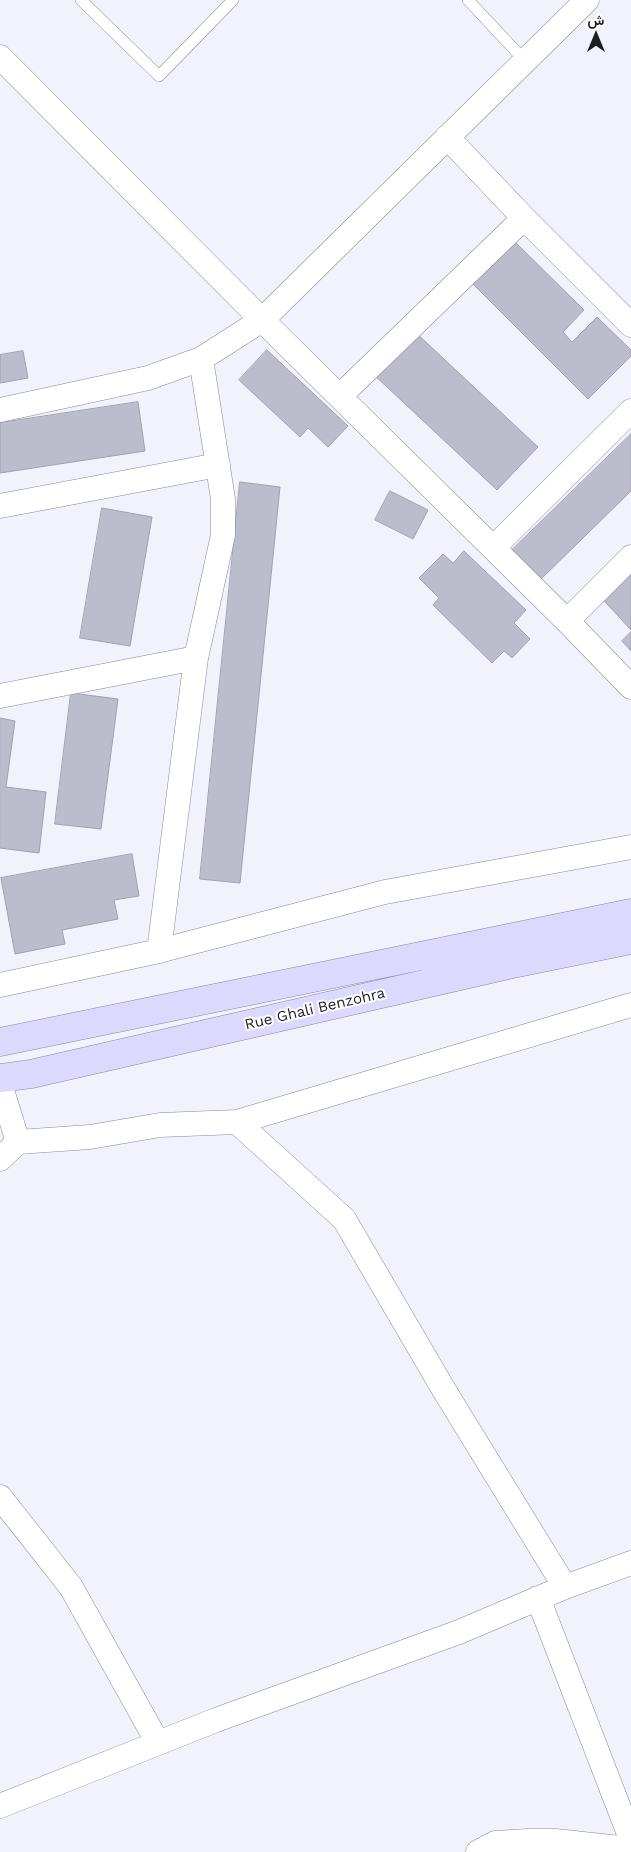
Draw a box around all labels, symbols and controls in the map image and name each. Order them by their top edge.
north arrow [571,10,621,60]
text: ش [588,12,604,28]
street label: Rue Ghali Benzohra [243,984,387,1034]

